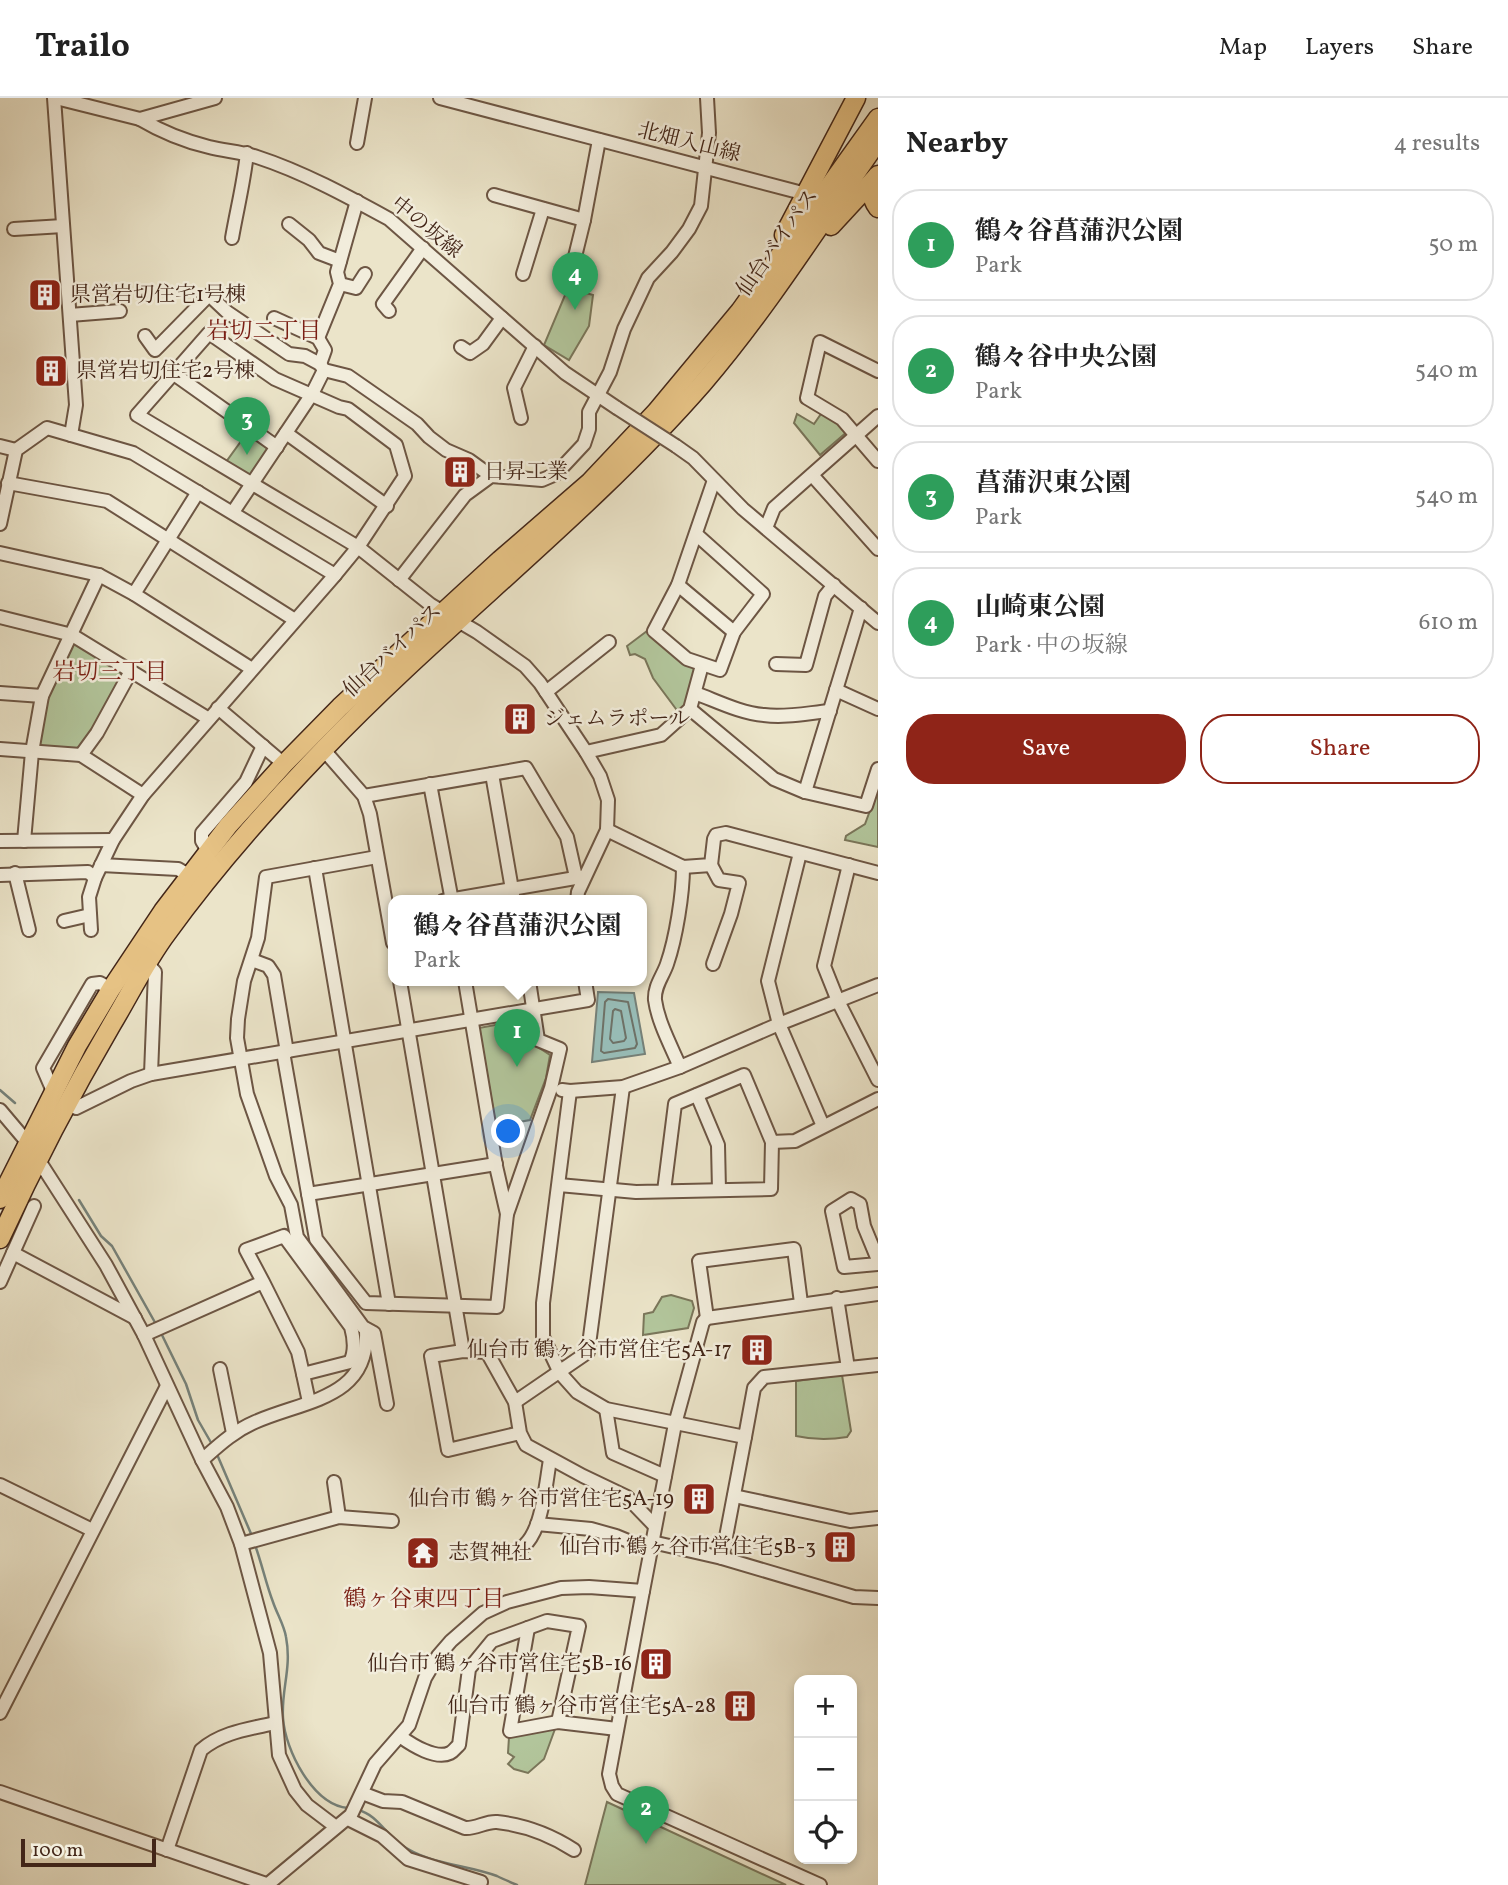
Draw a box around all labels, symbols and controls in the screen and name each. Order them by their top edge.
text: Trailo [35,25,130,71]
text: Map [1219,31,1267,65]
text: Layers [1305,31,1374,65]
text: Share [1412,31,1473,65]
street label: 北畑入山線 [635,116,743,170]
text: Nearby [906,123,1008,165]
text: 4 results [1394,128,1480,160]
street label: 仙台バイパス [730,183,826,303]
street label: 中の坂線 [384,190,468,266]
text: 鶴々谷菖蒲沢公園 [975,214,1183,250]
text: 1 [926,229,936,261]
text: 50 m [1429,229,1478,261]
text: Park [975,250,1022,282]
pin: 4 [552,252,598,310]
building icon: 県営岩切住宅1号棟 [26,276,64,314]
place label: 県営岩切住宅1号棟 [70,281,246,310]
district label: 岩切二丁目 [207,316,322,348]
text: 鶴々谷中央公園 [975,340,1157,376]
building icon: 県営岩切住宅2号棟 [32,352,70,390]
text: 2 [925,355,937,387]
text: 540 m [1415,355,1478,387]
place label: 県営岩切住宅2号棟 [76,357,255,386]
text: Park [975,376,1022,408]
pin: 3 [224,397,270,455]
building icon: 日昇工業 [441,453,479,491]
place label: 日昇工業 [484,458,568,487]
text: 菖蒲沢東公園 [975,466,1131,502]
text: 3 [925,481,937,513]
text: 540 m [1415,481,1478,513]
text: Park [975,502,1022,534]
text: 山崎東公園 [975,590,1105,626]
street label: 仙台バイパス [337,598,449,704]
text: 4 [924,607,938,639]
text: 610 m [1419,607,1478,639]
text: Park · 中の坂線 [975,630,1128,662]
district label: 岩切三丁目 [53,657,168,689]
building icon: ジェムラポール [501,700,539,738]
place label: ジェムラポール [544,705,690,734]
button: Save [906,714,1186,784]
button: Share [1200,714,1480,784]
popup [388,895,647,986]
text: 鶴々谷菖蒲沢公園 [413,909,622,945]
text: Park [413,945,460,977]
pin: 1 [494,1009,540,1067]
your location [491,1114,525,1148]
building icon: 仙台市 鶴ヶ谷市営住宅5A-17 [738,1331,776,1369]
place label: 仙台市 鶴ヶ谷市営住宅5A-17 [467,1336,732,1365]
building icon: 仙台市 鶴ヶ谷市営住宅5A-19 [680,1480,718,1518]
place label: 仙台市 鶴ヶ谷市営住宅5A-19 [408,1485,674,1514]
building icon: 仙台市 鶴ヶ谷市営住宅5B-3 [821,1528,859,1566]
place label: 仙台市 鶴ヶ谷市営住宅5B-3 [559,1533,816,1562]
temple icon: 志賀神社 [404,1534,442,1572]
place label: 志賀神社 [448,1539,532,1568]
district label: 鶴ヶ谷東四丁目 [344,1584,505,1616]
building icon: 仙台市 鶴ヶ谷市営住宅5B-16 [637,1645,675,1683]
place label: 仙台市 鶴ヶ谷市営住宅5B-16 [367,1650,632,1679]
map controls [794,1675,857,1864]
button: + [794,1675,857,1738]
building icon: 仙台市 鶴ヶ谷市営住宅5A-28 [721,1687,759,1725]
place label: 仙台市 鶴ヶ谷市営住宅5A-28 [447,1692,716,1721]
button: − [794,1738,857,1801]
pin: 2 [623,1786,669,1844]
button: locate [794,1801,857,1864]
scale bar [21,1836,156,1868]
text: 100 m [32,1838,83,1864]

